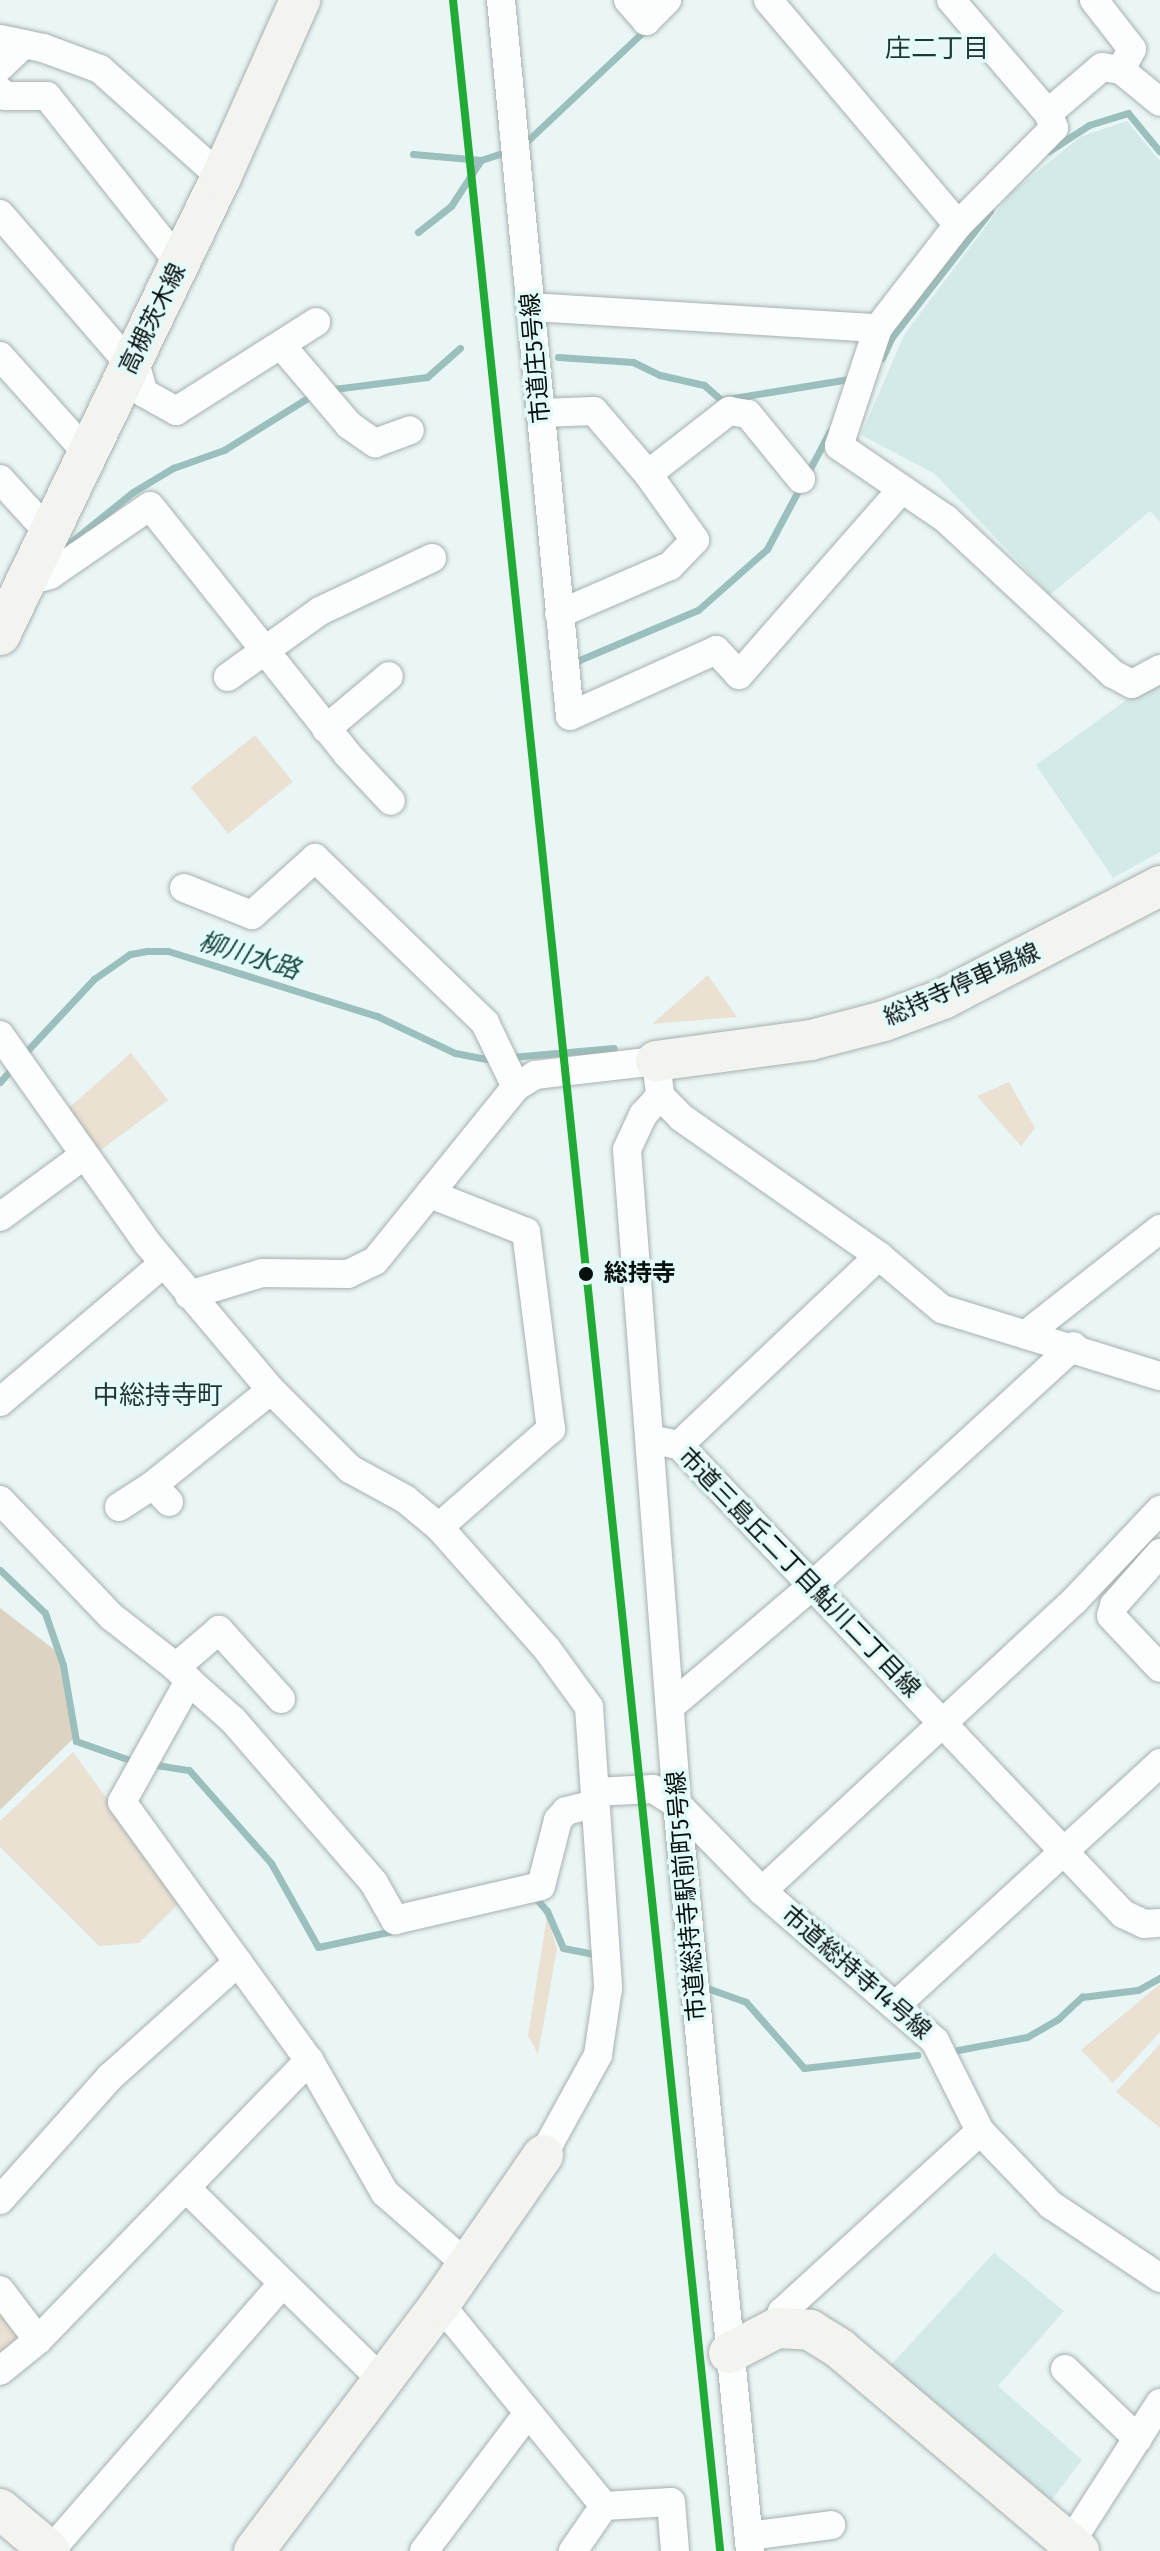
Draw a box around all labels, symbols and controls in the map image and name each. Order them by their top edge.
district label: 庄二丁目 [885,33,989,65]
street label: 高槻茨木線 [114,259,192,379]
street label: 市道庄5号線 [516,291,556,425]
water label: 柳川水路 [195,926,303,986]
street label: 総持寺停車場線 [879,938,1045,1032]
place label: 総持寺 [604,1260,676,1288]
marker: 総持寺 [575,1263,597,1285]
district label: 中総持寺町 [93,1380,223,1412]
street label: 市道三島丘二丁目鮎川二丁目線 [672,1442,926,1704]
street label: 市道総持寺駅前町5号線 [662,1770,712,2022]
street label: 市道総持寺14号線 [775,1900,937,2046]

